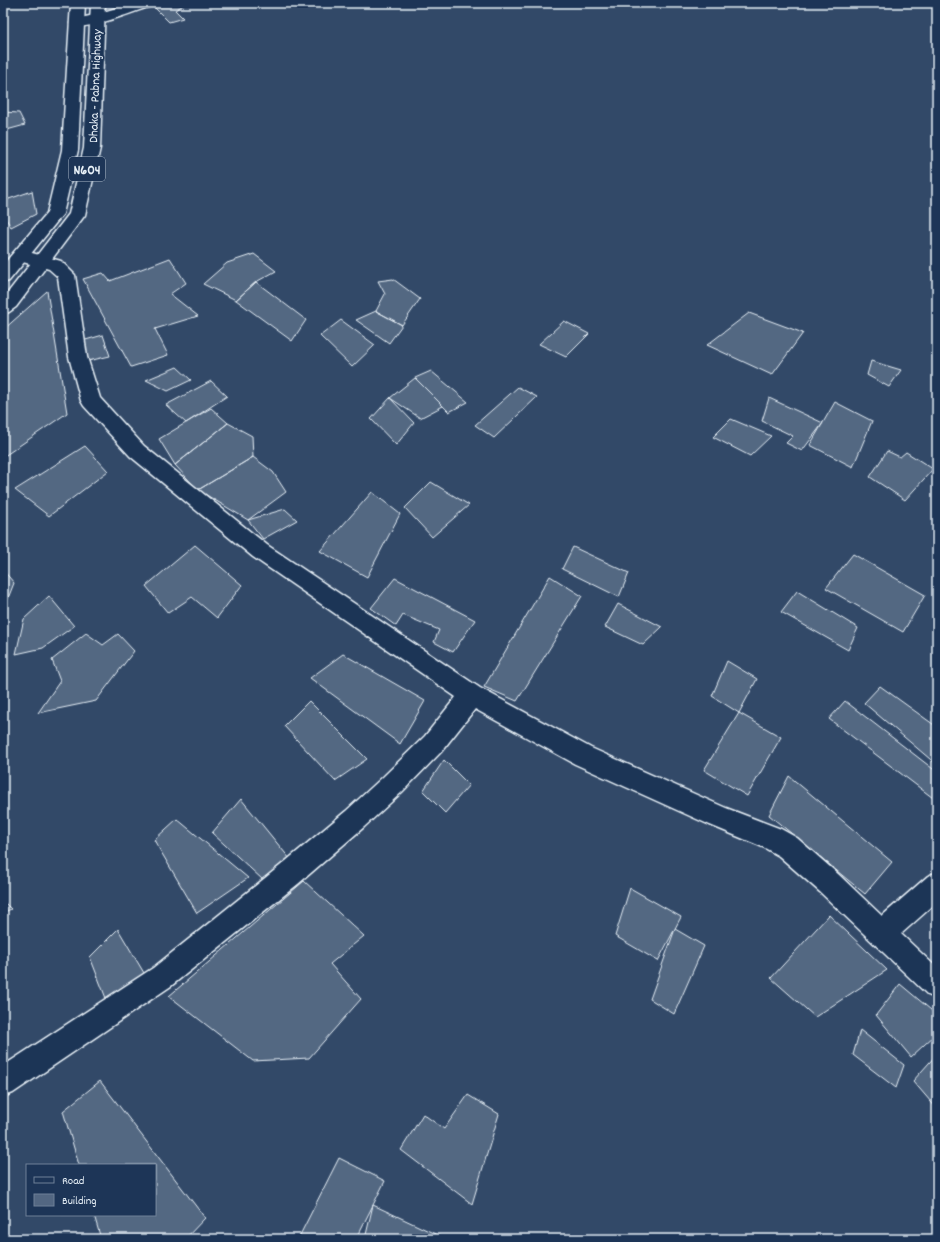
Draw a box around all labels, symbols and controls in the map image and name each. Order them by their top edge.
street label: Dhaka - Pabna Highway [85,28,108,143]
road number: N604 [69,157,105,181]
legend [26,1164,156,1216]
text: Road [62,1173,84,1190]
text: Building [62,1193,97,1210]

